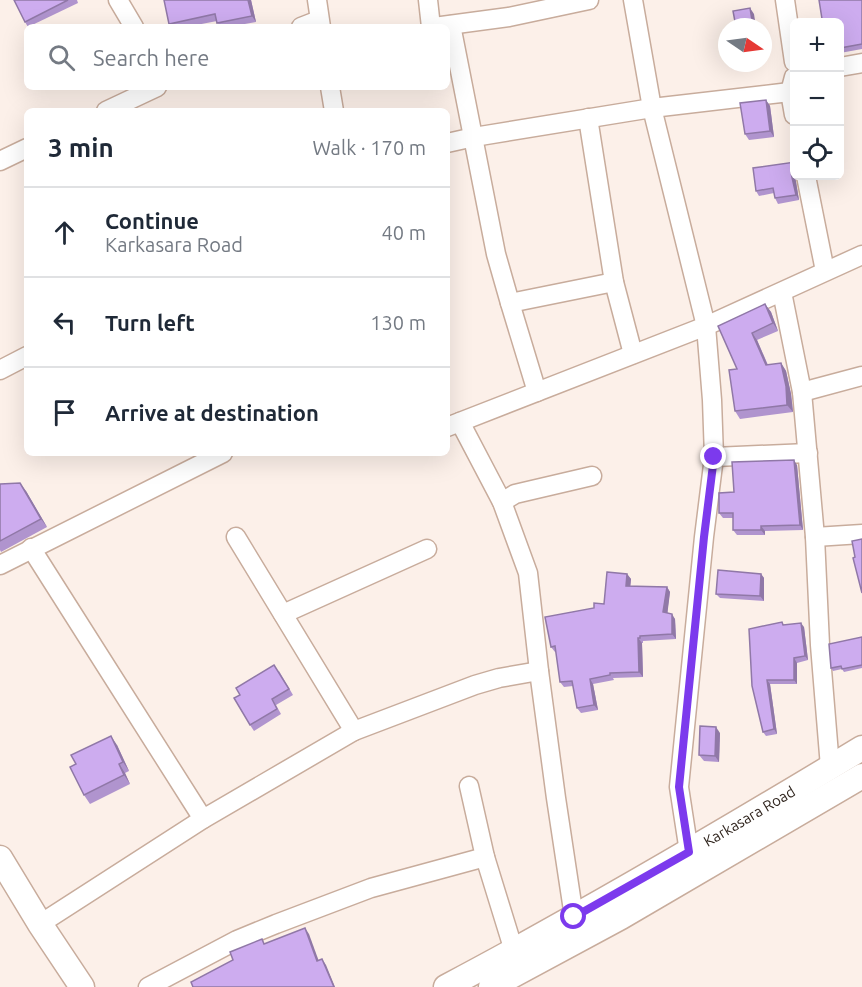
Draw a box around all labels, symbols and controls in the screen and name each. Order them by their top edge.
north arrow [718,18,772,72]
map controls [790,18,844,180]
button: + [790,18,844,72]
search box [24,24,450,90]
icon: search [45,41,78,74]
text: Search here [93,45,209,70]
button: − [790,72,844,126]
button: locate [790,126,844,180]
text: 3 min [48,133,114,162]
text: Walk · 170 m [313,136,426,159]
text: Continue [105,208,199,233]
icon: ahead [48,216,81,249]
text: 40 m [382,221,426,244]
text: Karkasara Road [105,233,243,256]
icon: left [48,306,81,339]
text: Turn left [105,310,195,335]
text: 130 m [370,311,426,334]
icon: arrive [48,396,81,429]
text: Arrive at destination [105,400,319,425]
route end [700,443,726,469]
street label: Karkasara Road [700,782,798,850]
route start [560,903,586,929]

